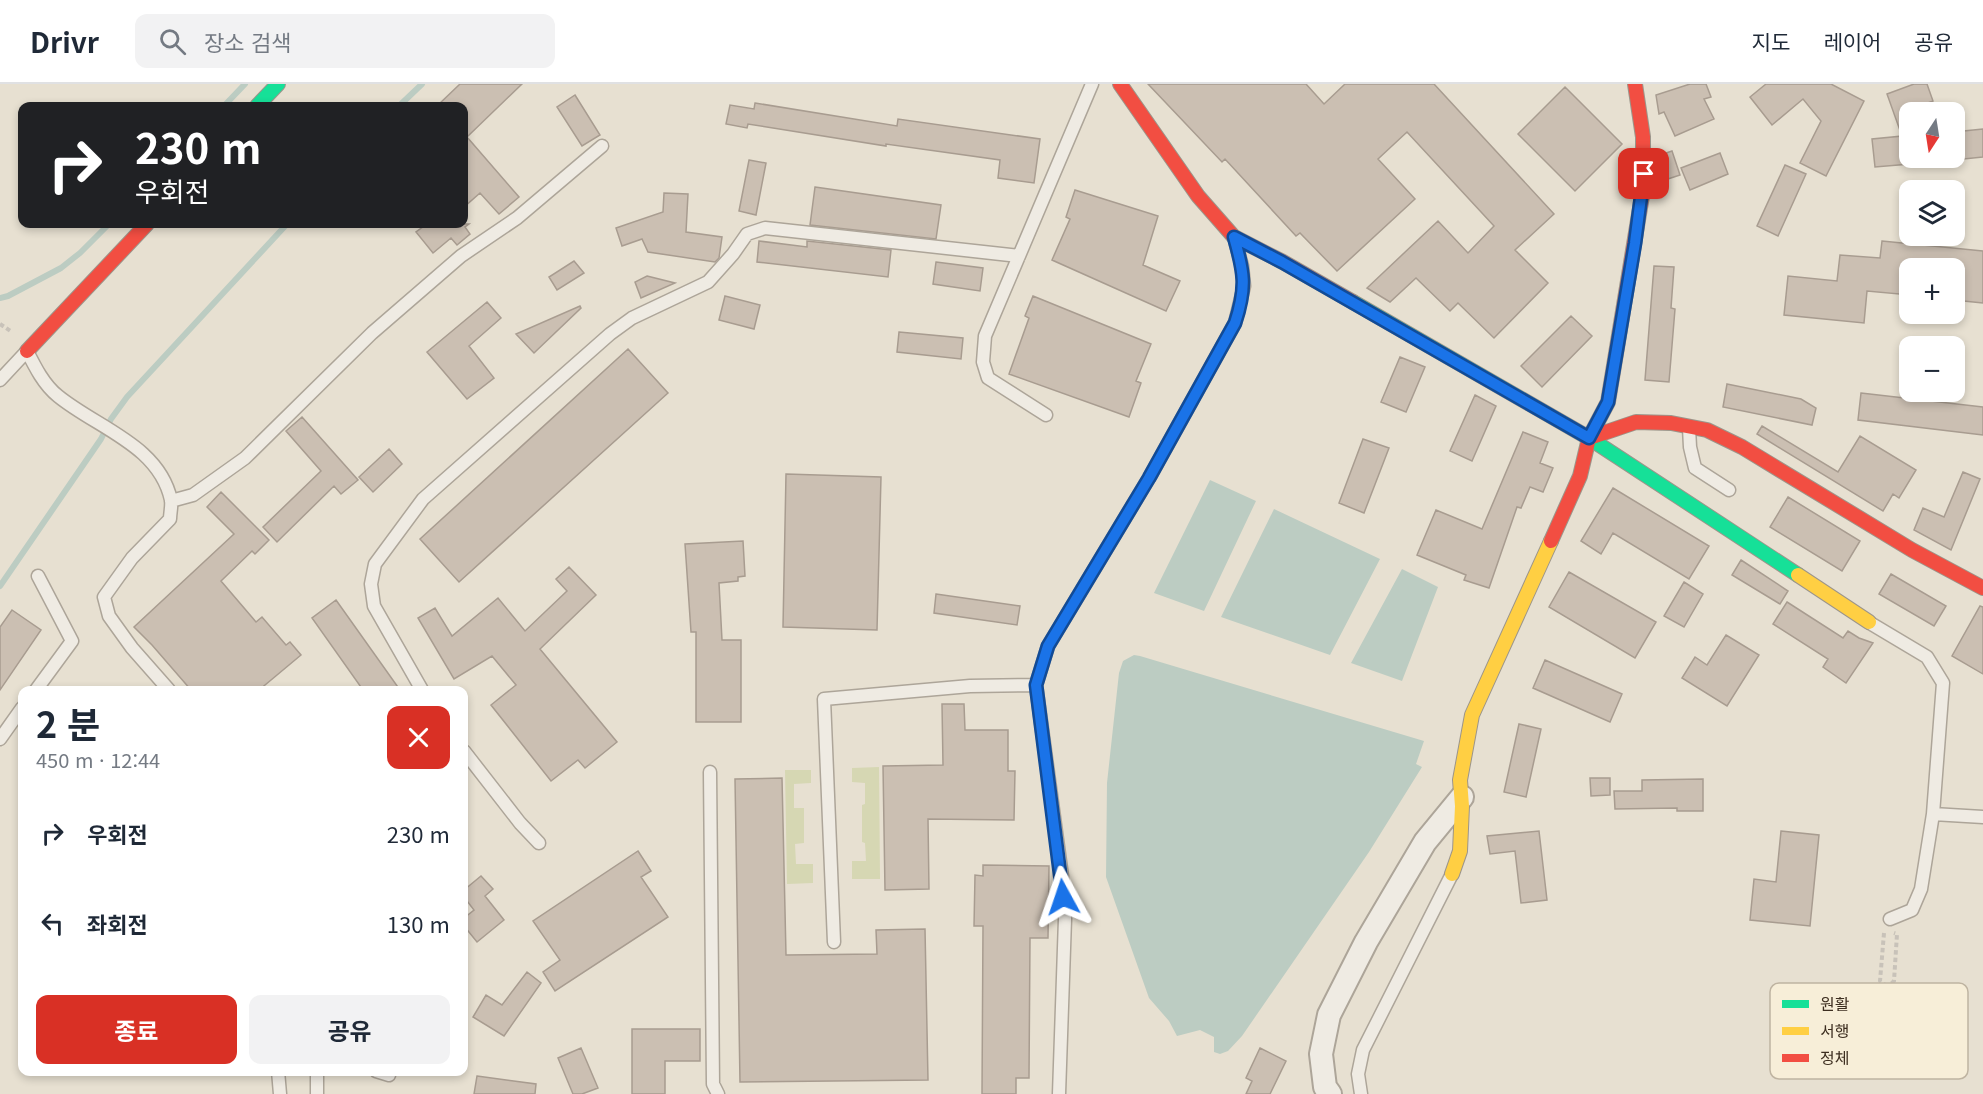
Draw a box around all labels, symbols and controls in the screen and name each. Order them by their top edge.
search box [135,14,555,68]
text: Drivr [30,21,99,61]
icon: search [156,25,189,58]
text: 장소 검색 [204,25,291,57]
text: 지도 [1752,26,1790,56]
text: 레이어 [1823,26,1881,56]
text: 공유 [1914,26,1953,56]
north arrow [1899,102,1965,168]
map controls [1899,102,1965,402]
text: 230 m [135,115,262,176]
icon: right [36,126,114,204]
pin [1618,148,1669,199]
icon: arrive [1627,157,1660,190]
text: 우회전 [135,171,210,210]
button: layers [1899,180,1965,246]
button: + [1899,258,1965,324]
button: − [1899,336,1965,402]
text: 2 분 [36,696,100,748]
button: close [387,706,450,769]
text: 450 m · 12:44 [36,745,160,774]
icon: right [36,817,69,850]
text: 우회전 [87,817,148,849]
text: 230 m [387,817,450,849]
position arrow [1031,865,1095,929]
icon: left [36,907,69,940]
text: 좌회전 [87,907,148,939]
text: 130 m [387,907,450,939]
legend [1770,983,1968,1079]
text: 원활 [1820,991,1850,1015]
button: 종료 [36,995,237,1064]
button: 공유 [249,995,450,1064]
text: 서행 [1820,1018,1849,1042]
text: 정체 [1820,1045,1849,1069]

